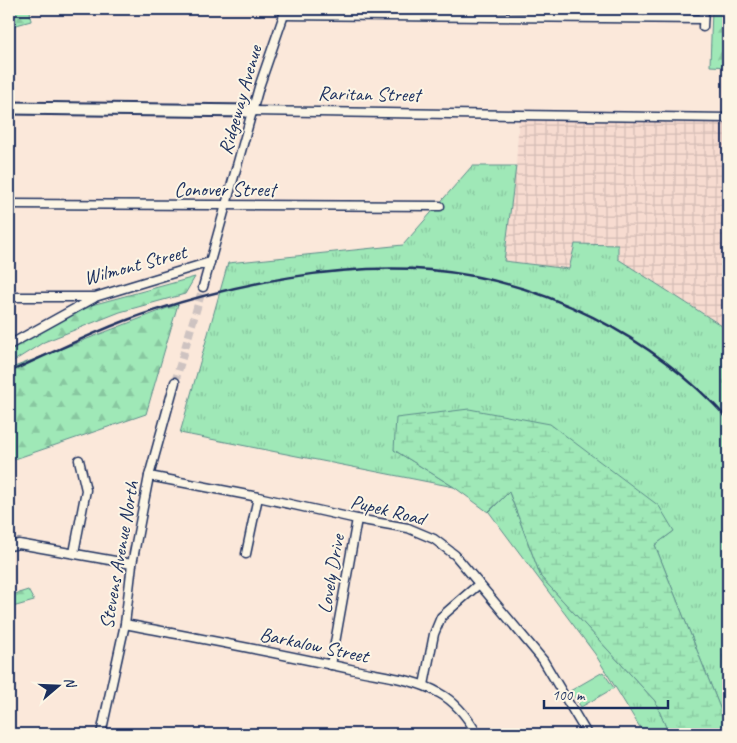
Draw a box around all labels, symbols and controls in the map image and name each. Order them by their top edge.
street label: Ridgeway Avenue [213,41,268,157]
street label: Raritan Street [318,81,424,107]
street label: Conover Street [174,177,279,202]
street label: Wilmont Street [81,239,191,291]
street label: Stevens Avenue North [94,478,144,631]
street label: Pupek Road [348,489,431,532]
street label: Lovely Drive [312,531,350,615]
street label: Barkalow Street [257,621,373,669]
north arrow [32,660,82,710]
text: N [60,675,80,691]
scale bar [544,678,668,710]
text: 100 m [552,686,586,705]

